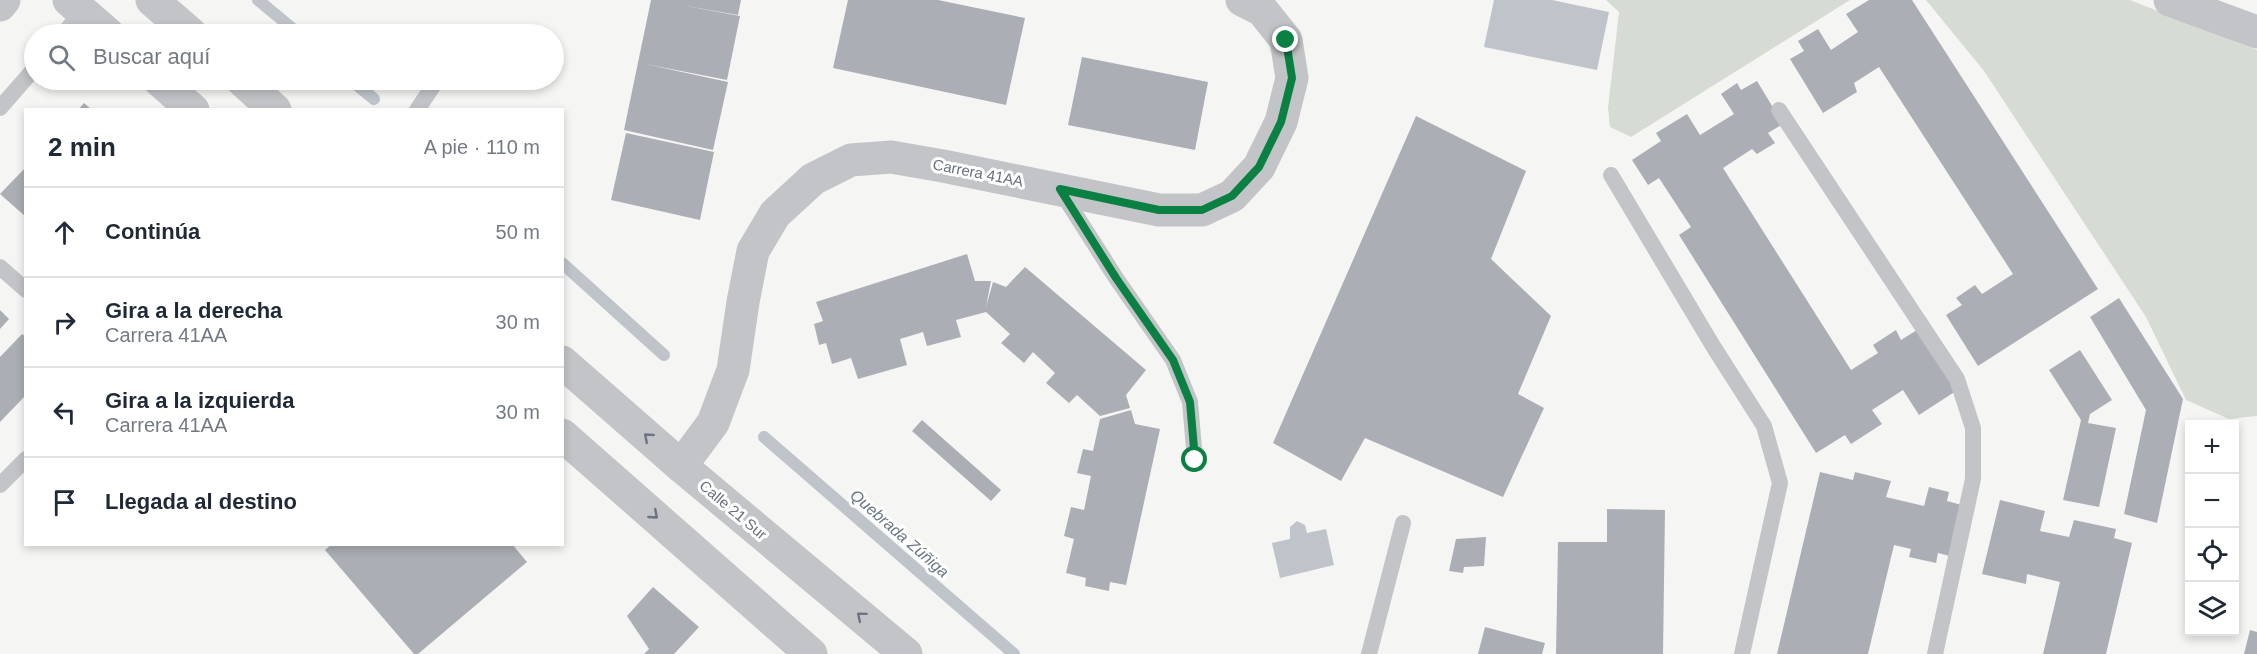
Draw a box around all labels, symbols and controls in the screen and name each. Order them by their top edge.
search box [24,24,564,90]
route end [1272,26,1298,52]
icon: search [45,41,78,74]
text: Buscar aquí [93,44,210,69]
text: 2 min [48,132,116,162]
text: A pie · 110 m [424,136,540,158]
street label: Carrera 41AA [931,155,1025,190]
icon: ahead [48,216,81,249]
text: Continúa [105,219,200,244]
text: 50 m [496,221,540,243]
text: Gira a la derecha [105,298,282,323]
icon: right [48,306,81,339]
text: 30 m [496,311,540,333]
text: Carrera 41AA [105,324,227,346]
text: Gira a la izquierda [105,388,295,413]
icon: left [48,396,81,429]
text: 30 m [496,401,540,423]
text: Carrera 41AA [105,414,227,436]
map controls [2185,420,2239,636]
button: + [2185,420,2239,474]
one-way arrow [644,433,654,444]
route start [1181,446,1207,472]
button: − [2185,474,2239,528]
street label: Calle 21 Sur [696,477,770,543]
icon: arrive [48,486,81,519]
water label: Quebrada Zúñiga [847,486,952,581]
text: Llegada al destino [105,489,297,514]
one-way arrow [647,508,658,519]
button: locate [2185,528,2239,582]
button: layers [2185,582,2239,636]
one-way arrow [857,613,868,624]

